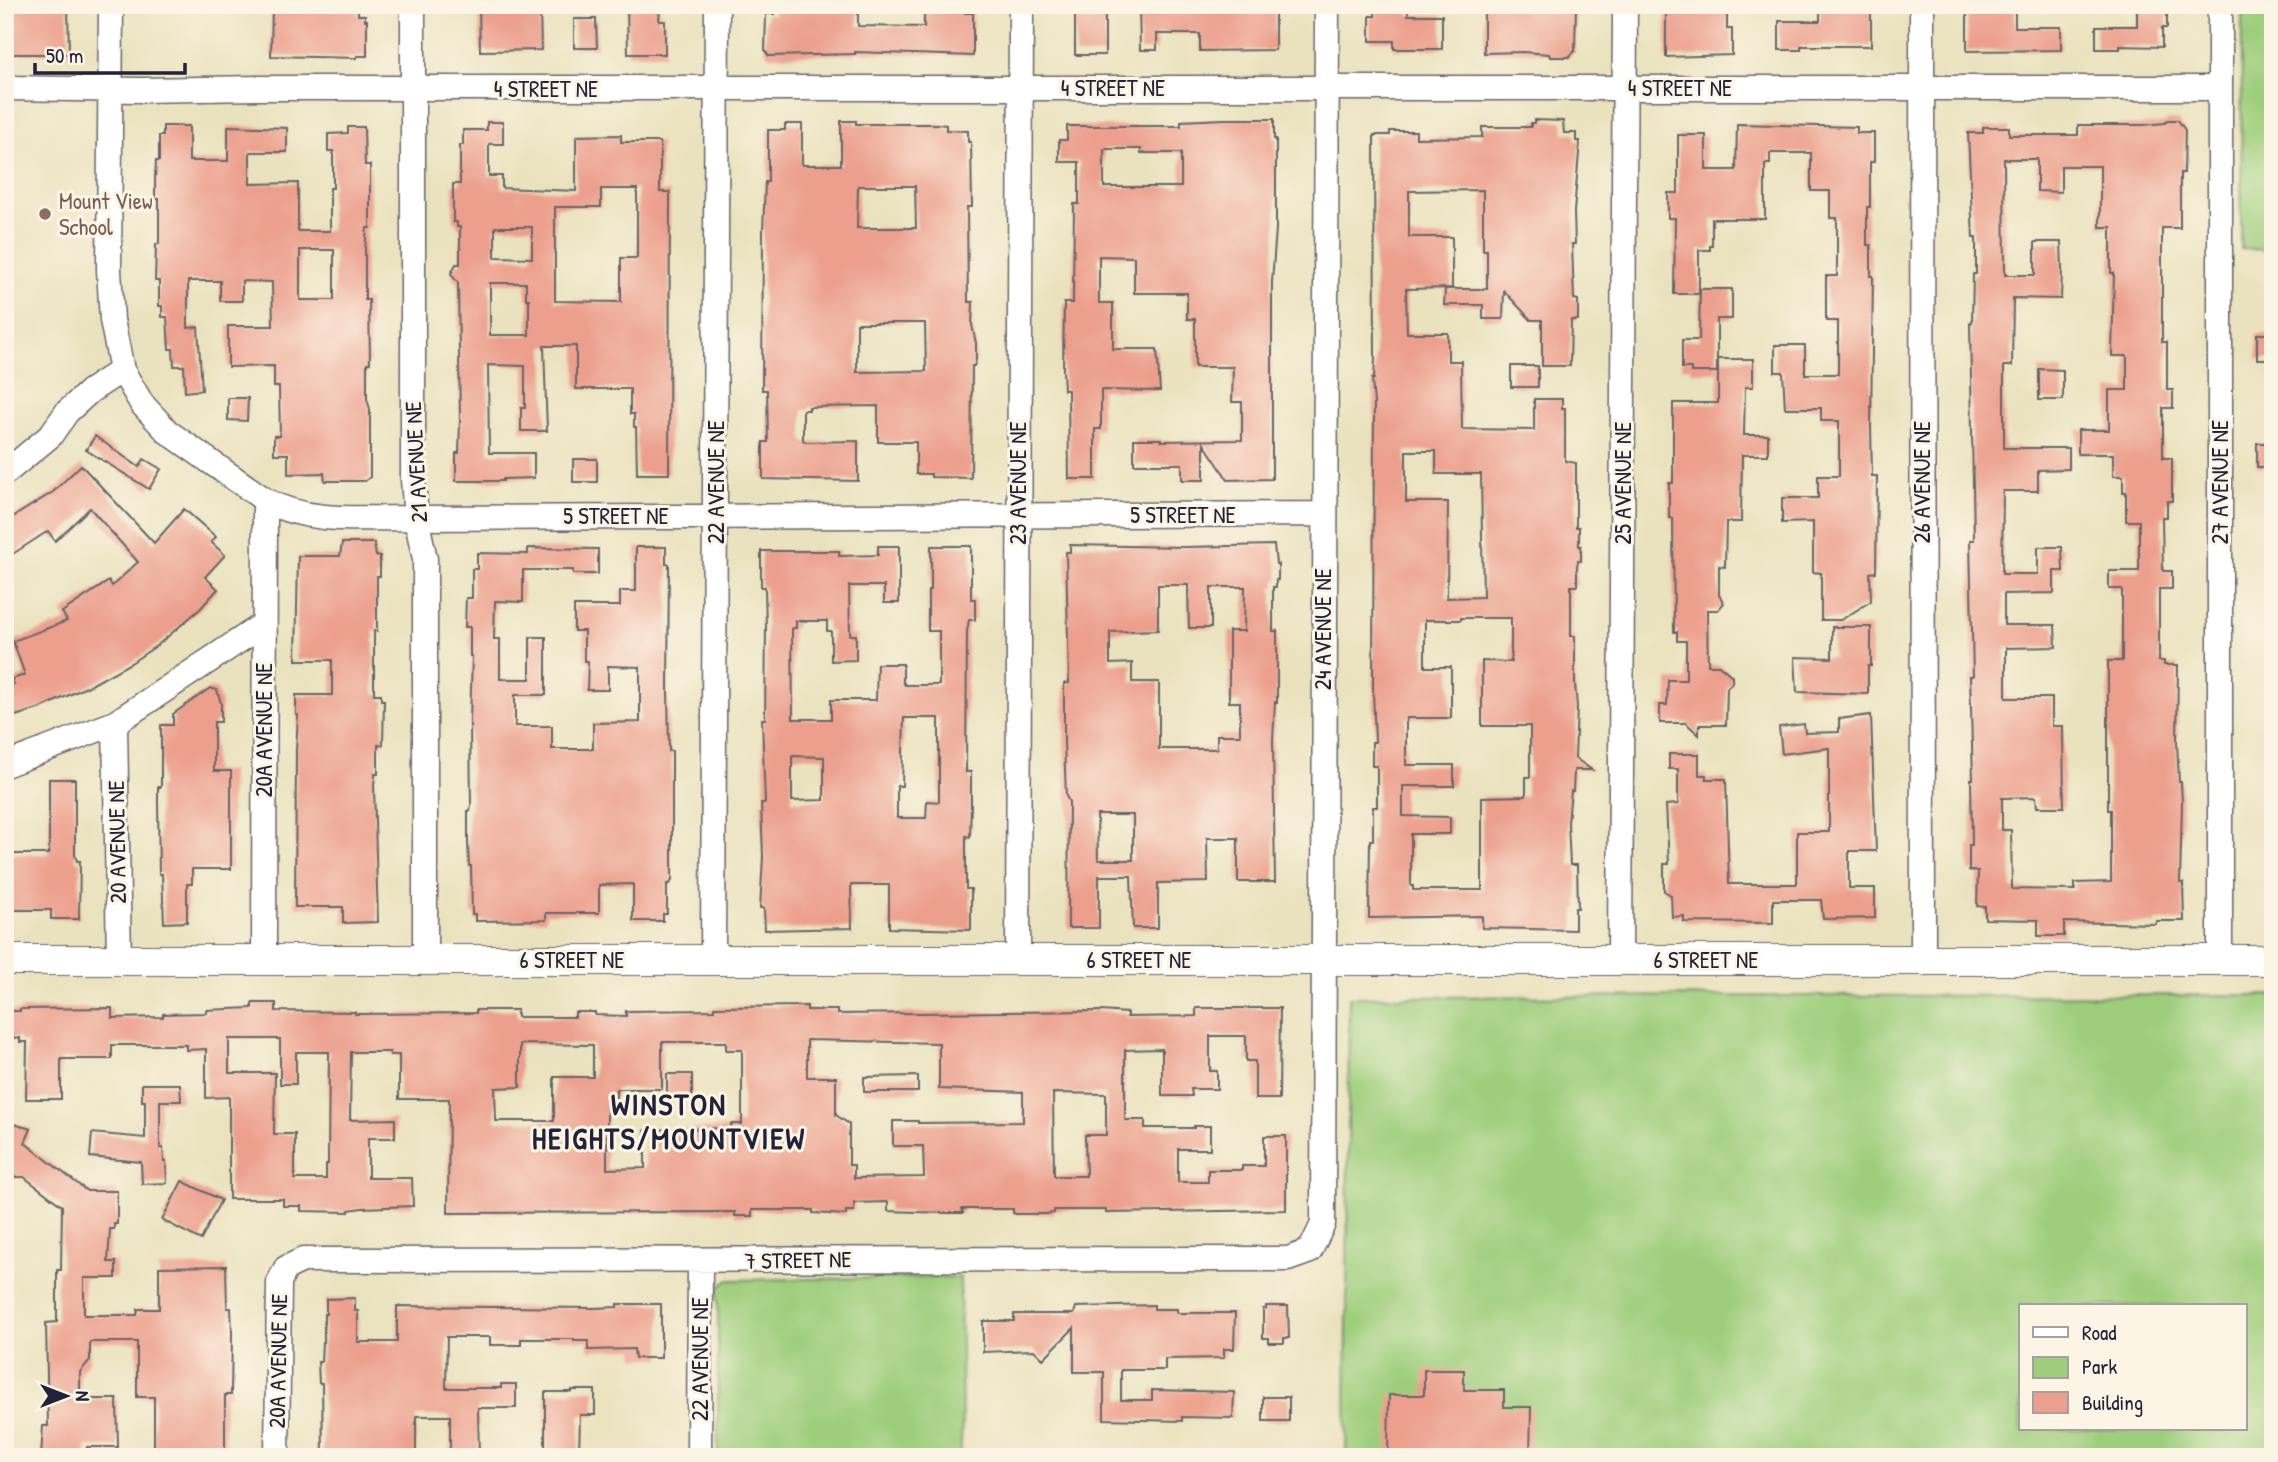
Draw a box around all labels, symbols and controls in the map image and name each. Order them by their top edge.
scale bar [35,32,186,76]
text: 50 m [46,41,83,70]
street label: 4 STREET NE [1061,72,1165,103]
street label: 4 STREET NE [1628,72,1732,103]
street label: 4 STREET NE [494,73,598,104]
place label: Mount View School [59,185,153,242]
marker: Mount View School [37,206,53,222]
street label: 21 AVENUE NE [397,401,434,523]
street label: 22 AVENUE NE [700,420,731,544]
street label: 27 AVENUE NE [2204,420,2235,544]
street label: 23 AVENUE NE [1002,421,1033,545]
street label: 26 AVENUE NE [1906,421,1937,543]
street label: 25 AVENUE NE [1607,422,1638,544]
street label: 5 STREET NE [1130,499,1236,530]
street label: 5 STREET NE [563,500,669,531]
street label: 24 AVENUE NE [1307,568,1338,690]
street label: 20A AVENUE NE [248,663,279,797]
street label: 20 AVENUE NE [100,780,133,904]
street label: 6 STREET NE [519,944,625,975]
street label: 6 STREET NE [1086,944,1192,975]
street label: 6 STREET NE [1653,944,1759,975]
district label: WINSTON HEIGHTS/MOUNTVIEW [532,1084,806,1158]
street label: 7 STREET NE [744,1243,852,1276]
street label: 20A AVENUE NE [261,1293,294,1429]
street label: 22 AVENUE NE [684,1297,715,1421]
legend [2019,1304,2246,1430]
text: Road [2082,1318,2116,1347]
text: Park [2082,1352,2117,1381]
north arrow [32,1360,102,1430]
text: Building [2082,1388,2143,1417]
text: N [70,1391,96,1401]

